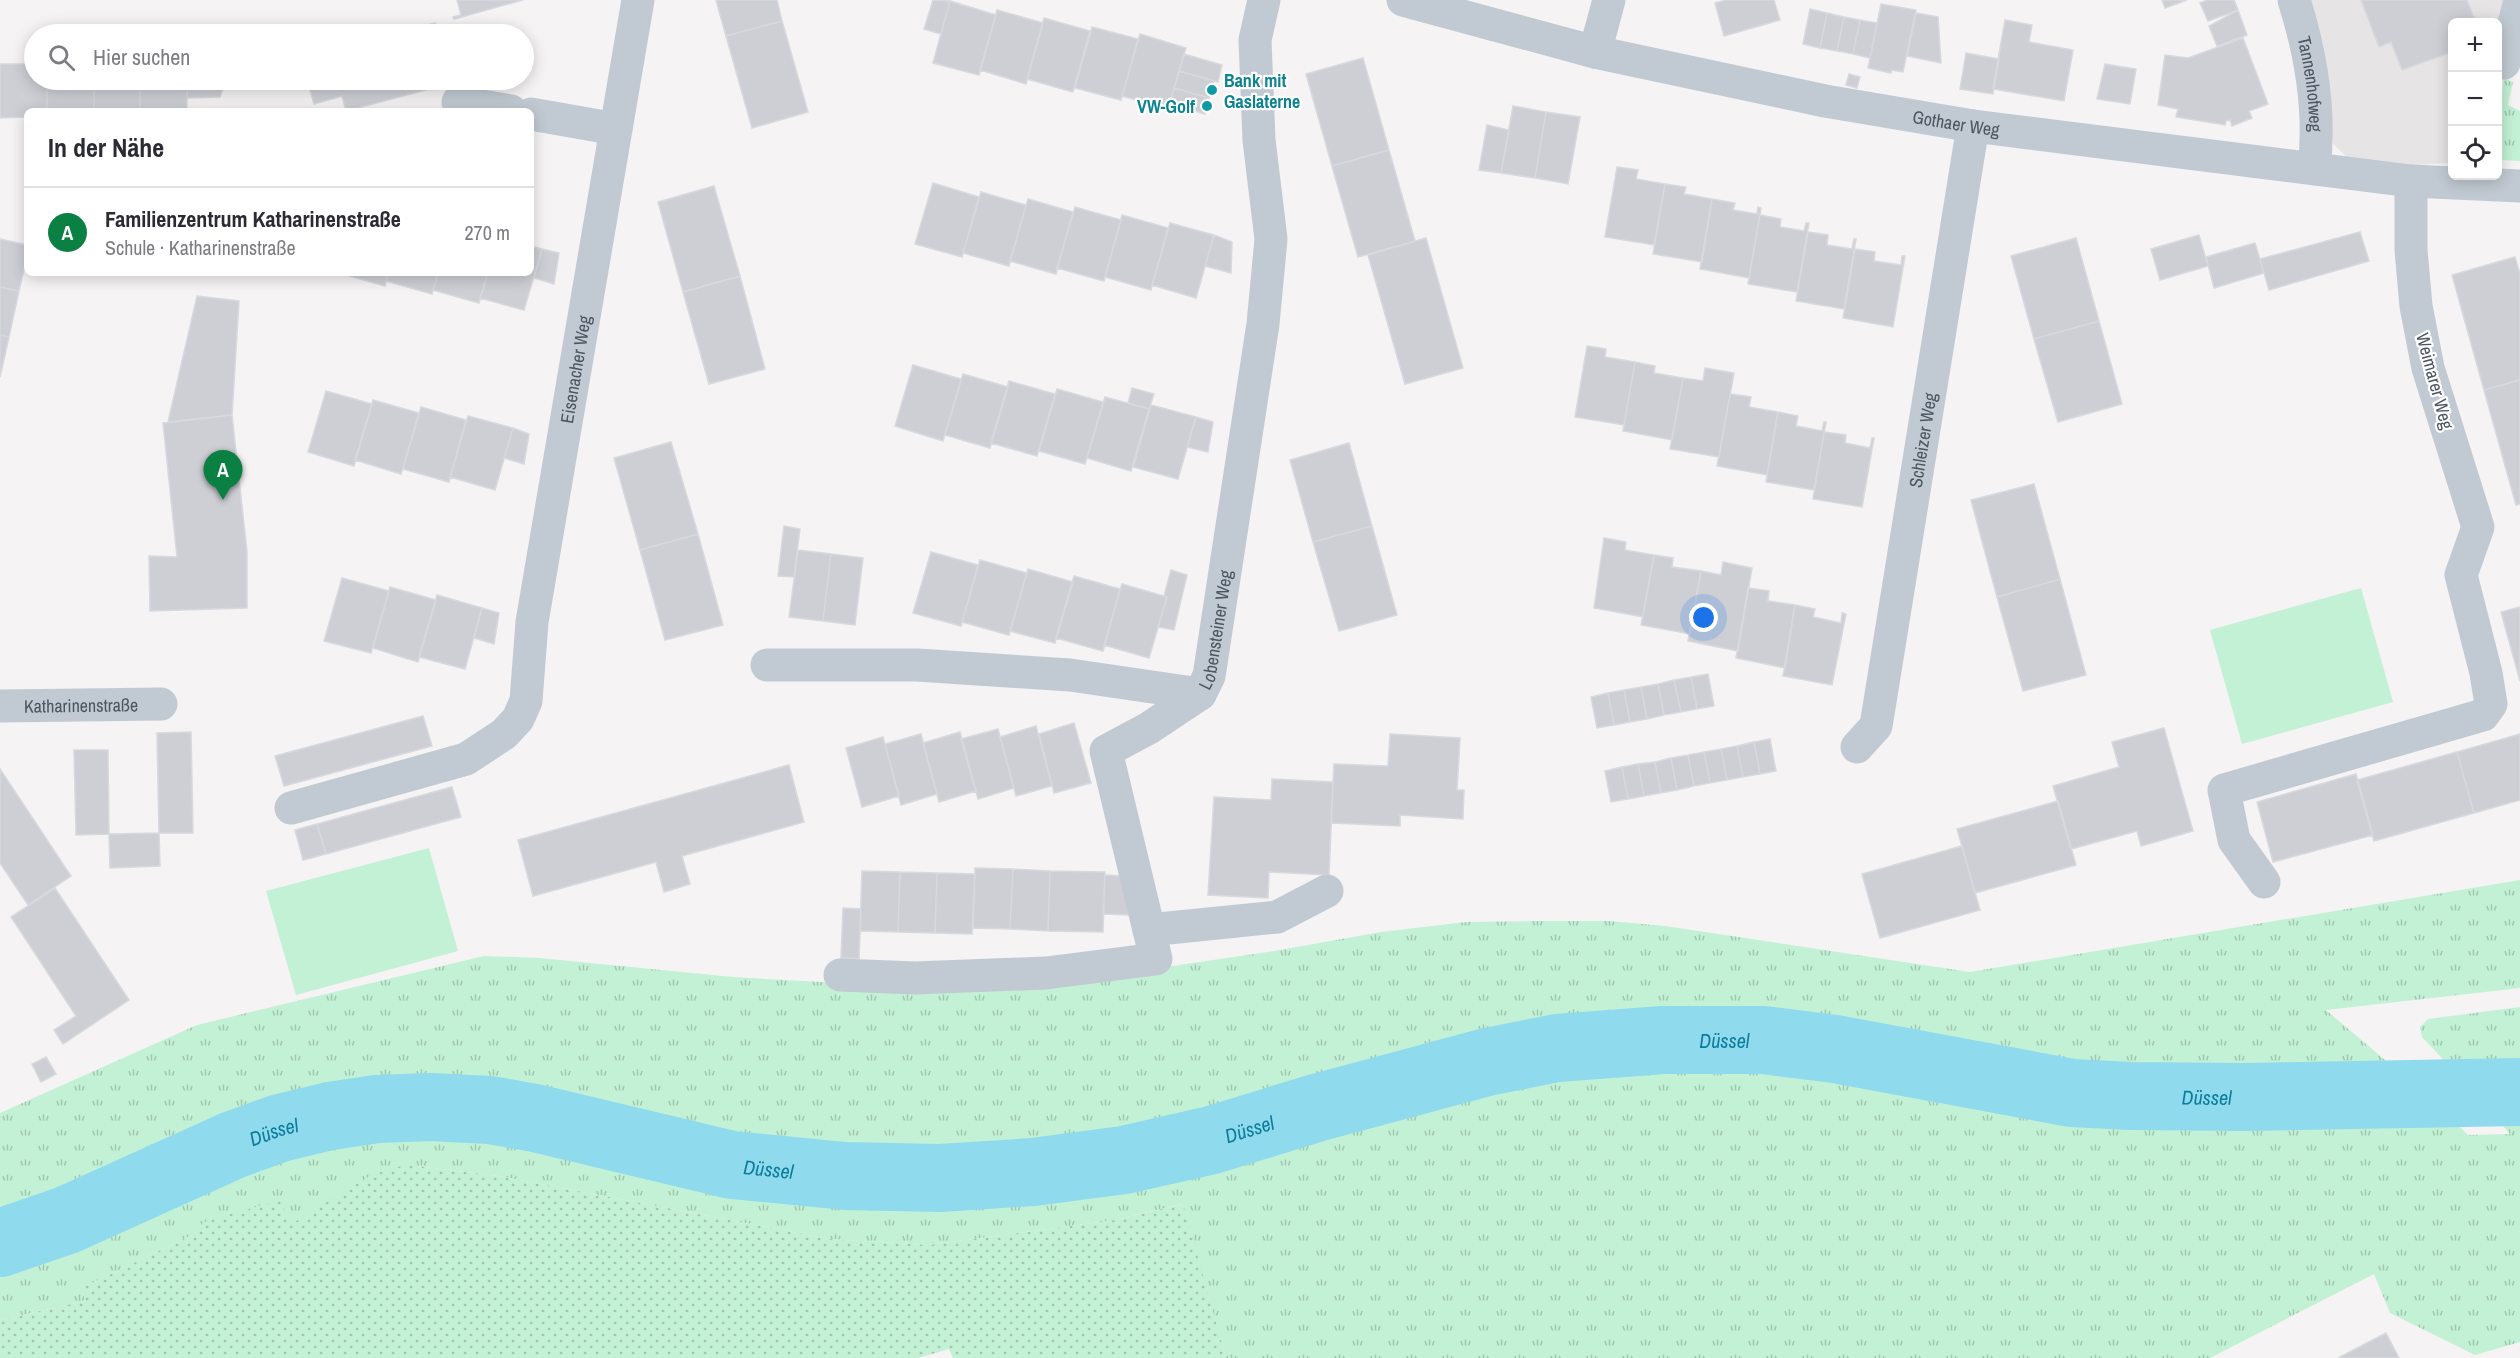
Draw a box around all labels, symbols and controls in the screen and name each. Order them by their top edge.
map controls [2448,18,2502,180]
button: + [2448,18,2502,72]
search box [24,24,534,90]
street label: Tannenhofweg [2292,34,2329,133]
icon: search [45,41,78,74]
text: Hier suchen [93,42,190,72]
place label: Bank mit Gaslaterne [1224,68,1300,114]
button: − [2448,72,2502,126]
marker: Bank mit Gaslaterne [1205,83,1219,97]
place label: VW-Golf [1137,94,1195,119]
marker: VW-Golf [1200,99,1214,113]
street label: Gothaer Weg [1911,104,2002,142]
button: locate [2448,126,2502,180]
text: In der Nähe [48,130,164,165]
text: Familienzentrum Katharinenstraße [105,204,401,234]
text: A [62,219,73,246]
text: 270 m [464,219,510,246]
text: Schule · Katharinenstraße [105,234,296,261]
street label: Eisenacher Weg [554,313,597,425]
street label: Weimarer Weg [2410,330,2460,433]
street label: Schleizer Weg [1902,390,1942,489]
pin: A [204,450,242,500]
street label: Lobensteiner Weg [1192,567,1238,694]
your location [1689,603,1718,632]
street label: Katharinenstraße [24,692,138,718]
water label: Düssel [1699,1027,1750,1054]
water label: Düssel [2182,1083,2232,1110]
water label: Düssel [1221,1108,1278,1149]
water label: Düssel [245,1111,301,1152]
water label: Düssel [742,1153,795,1184]

